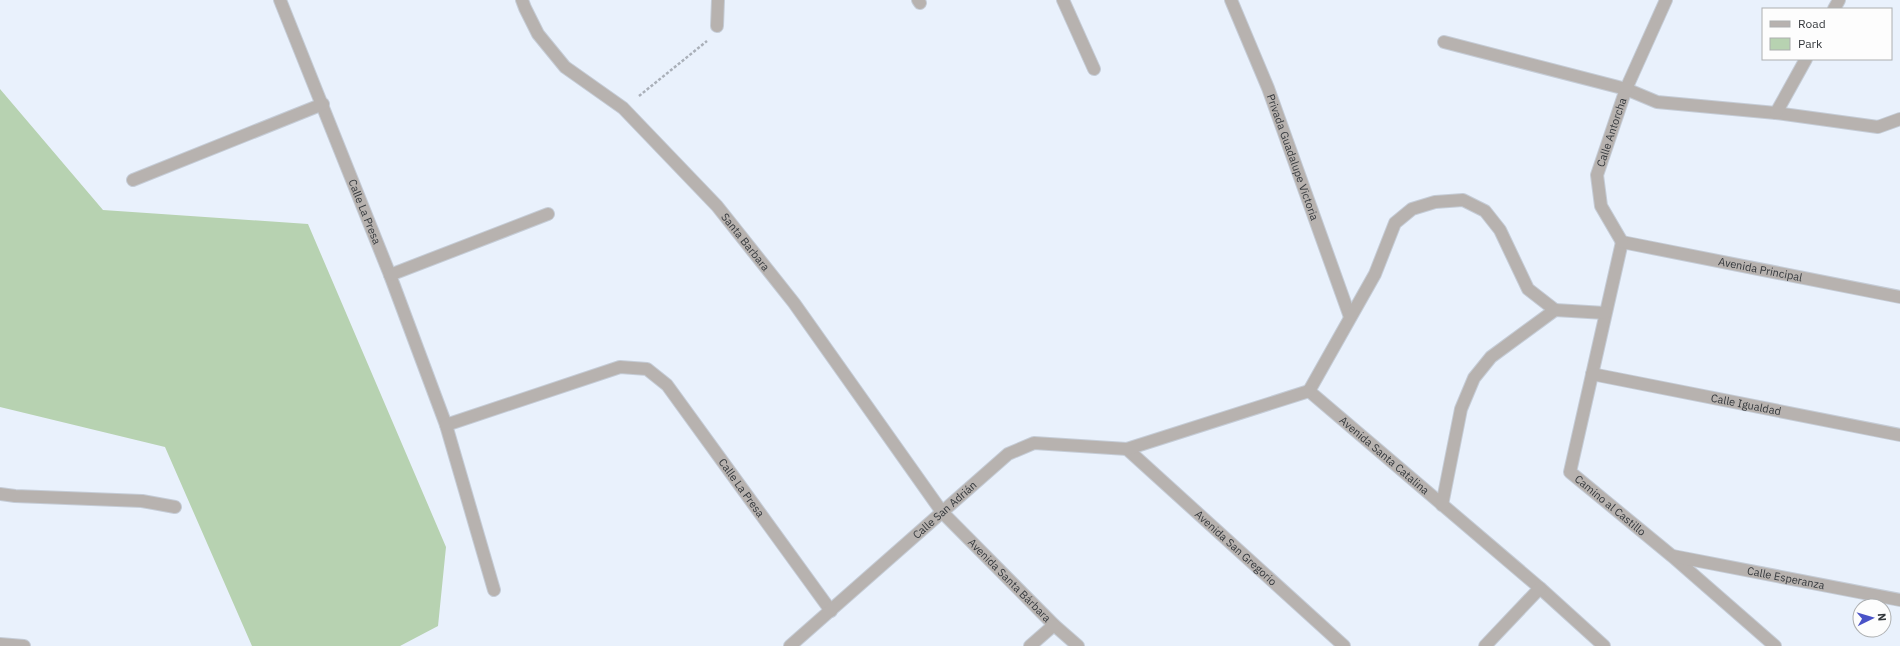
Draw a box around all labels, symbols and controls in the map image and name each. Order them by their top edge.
legend [1762,8,1892,60]
text: Road [1798,16,1826,31]
text: Park [1798,36,1823,51]
street label: Privada Guadalupe Victoria [1264,92,1322,223]
street label: Calle Antorcha [1593,96,1630,169]
street label: Calle La Presa [345,177,384,246]
street label: Santa Barbara [718,210,773,274]
street label: Avenida Principal [1717,254,1803,285]
street label: Calle Igualdad [1710,391,1782,418]
street label: Avenida Santa Catalina [1337,413,1432,497]
street label: Calle La Presa [716,456,768,520]
street label: Camino al Castillo [1572,472,1649,539]
street label: Calle San Adrián [910,478,980,542]
street label: Avenida San Gregorio [1192,507,1280,589]
street label: Avenida Santa Bárbara [965,535,1054,625]
street label: Calle Esperanza [1746,564,1826,592]
north arrow [1852,598,1892,638]
text: N [1875,613,1889,622]

